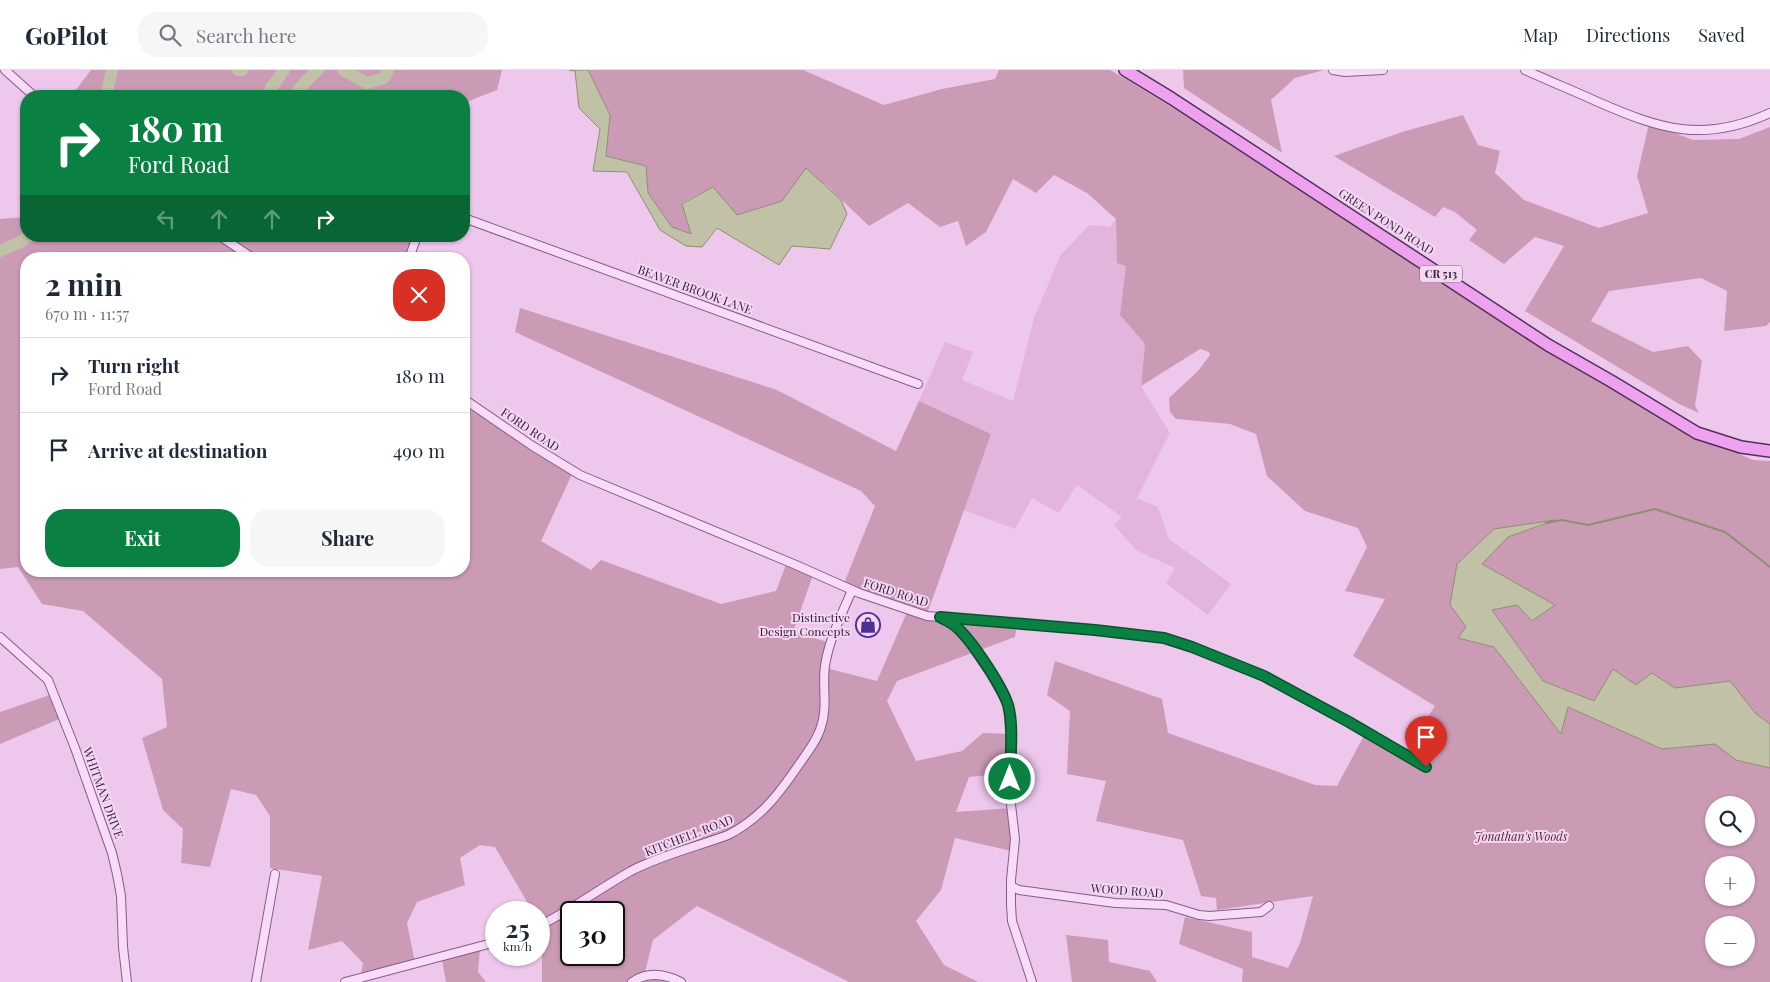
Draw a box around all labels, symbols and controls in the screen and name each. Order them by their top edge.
search box [138,12,488,57]
text: GoPilot [25,19,108,51]
icon: search [156,21,184,49]
text: Search here [196,22,296,48]
text: Map [1523,23,1558,47]
text: Directions [1586,23,1670,47]
text: Saved [1698,23,1745,47]
text: 180 m [128,104,223,151]
icon: right [45,110,110,175]
text: Ford Road [128,149,230,179]
street label: GREEN POND ROAD [1336,184,1438,258]
icon: left [152,205,180,233]
icon: ahead [205,205,233,233]
icon: ahead [258,205,286,233]
icon: right [311,205,339,233]
street label: BEAVER BROOK LANE [636,261,755,317]
text: 2 min [45,264,122,304]
road number: CR 513 [1420,265,1462,282]
button: close [393,269,445,321]
text: 670 m · 11:57 [45,303,129,324]
text: Turn right [88,352,180,378]
icon: right [45,361,73,389]
text: 180 m [395,362,445,388]
text: Ford Road [88,378,162,399]
street label: FORD ROAD [498,404,563,455]
icon: arrive [45,436,73,464]
text: Arrive at destination [88,437,268,463]
text: 490 m [393,437,445,463]
button: Exit [45,509,240,567]
button: Share [250,509,445,567]
street label: FORD ROAD [862,574,931,610]
place label: Distinctive Design Concepts [759,609,850,639]
shop icon: Distinctive Design Concepts [855,612,881,638]
pin [1405,716,1447,767]
icon: arrive [1412,723,1440,751]
street label: WHITMAN DRIVE [80,744,128,840]
position arrow [983,752,1035,804]
map controls [1705,796,1755,966]
button: search [1705,796,1755,846]
street label: KITCHELL ROAD [642,811,735,859]
park label: Jonathan's Woods [1475,828,1568,844]
button: + [1705,856,1755,906]
street label: WOOD ROAD [1089,879,1164,901]
speed limit sign: 30 [560,901,625,966]
text: 25 [505,911,530,944]
button: − [1705,916,1755,966]
text: km/h [503,938,532,954]

